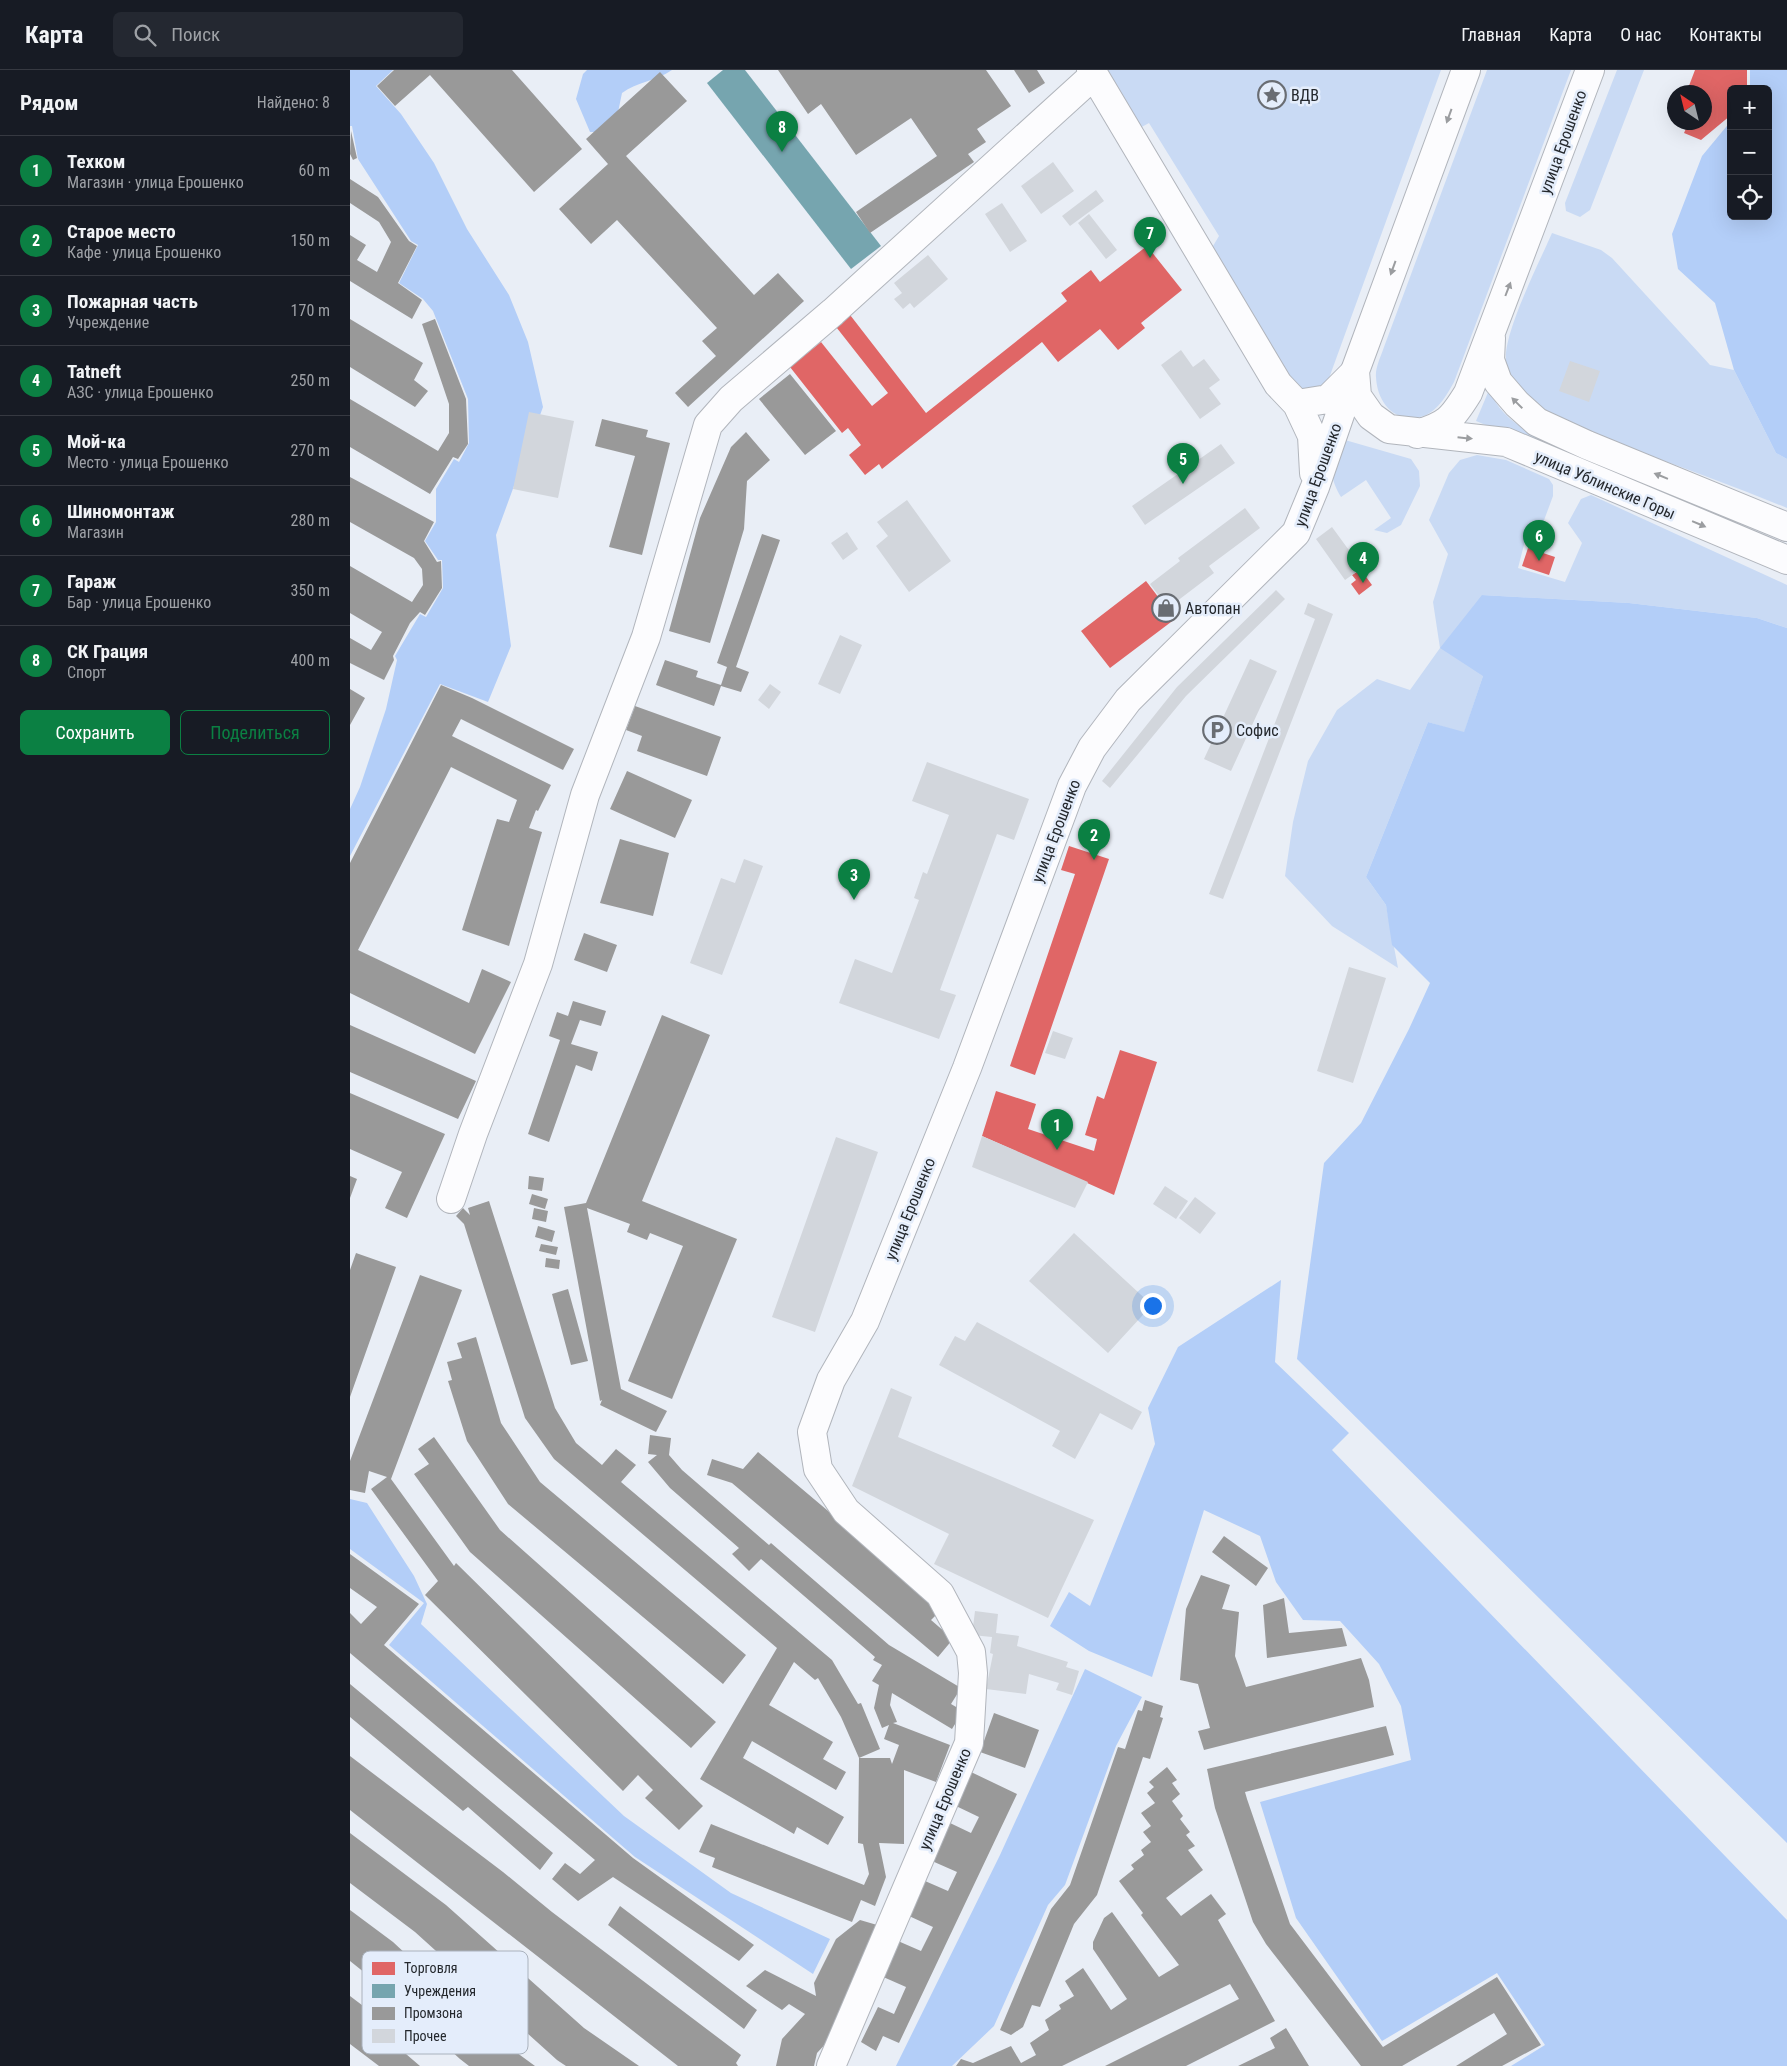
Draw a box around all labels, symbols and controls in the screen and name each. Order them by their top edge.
search box [113,12,463,57]
text: Карта [25,21,83,49]
icon: search [131,21,159,49]
text: Поиск [171,23,220,46]
text: Главная [1461,24,1521,45]
text: Карта [1549,24,1592,45]
text: О нас [1620,24,1661,45]
text: Контакты [1689,24,1762,45]
place icon: ВДВ [1257,80,1287,110]
north arrow [1667,85,1712,130]
map controls [1727,85,1772,220]
button: + [1727,85,1772,130]
place label: ВДВ [1291,86,1319,105]
street label: улица Ерошенко [1535,88,1591,196]
text: Рядом [20,91,79,115]
text: Найдено: 8 [257,93,330,112]
one-way arrow [1445,109,1453,124]
pin: 8 [766,111,798,152]
button: − [1727,130,1772,175]
text: Техком [67,150,125,173]
text: 1 [32,161,40,180]
text: 60 m [298,161,330,180]
text: Магазин · улица Ерошенко [67,173,244,192]
button: locate [1727,175,1772,220]
pin: 7 [1134,217,1166,258]
text: Старое место [67,220,176,243]
text: 2 [32,231,40,250]
text: 150 m [291,231,330,250]
text: Кафе · улица Ерошенко [67,243,221,262]
one-way arrow [1389,261,1396,276]
one-way arrow [1505,281,1512,296]
text: Пожарная часть [67,290,198,313]
text: 3 [32,301,40,320]
text: 170 m [291,301,330,320]
text: Учреждение [67,313,149,332]
text: Tatneft [67,360,121,383]
text: 4 [32,371,40,390]
text: 250 m [291,371,330,390]
text: АЗС · улица Ерошенко [67,383,214,402]
one-way arrow [1511,397,1523,409]
street label: улица Ерошенко [1290,421,1346,529]
text: Мой-ка [67,430,126,453]
one-way arrow [1458,434,1474,442]
text: 5 [32,441,40,460]
text: 270 m [291,441,330,460]
pin: 5 [1167,443,1199,484]
street label: улица Ублинские Горы [1532,447,1678,523]
text: Место · улица Ерошенко [67,453,228,472]
one-way arrow [1654,471,1668,479]
text: Шиномонтаж [67,500,174,523]
text: 6 [32,511,40,530]
text: 280 m [291,511,330,530]
pin: 6 [1523,520,1555,561]
one-way arrow [1691,521,1706,529]
text: Магазин [67,523,124,542]
pin: 4 [1347,542,1379,583]
text: Гараж [67,570,116,593]
text: 7 [32,581,40,600]
text: 350 m [291,581,330,600]
text: Бар · улица Ерошенко [67,593,211,612]
shop icon: Автопан [1151,593,1181,623]
place label: Автопан [1185,599,1241,618]
text: СК Грация [67,640,148,663]
text: 8 [32,651,40,670]
text: 400 m [291,651,330,670]
text: Спорт [67,663,106,682]
button: Сохранить [20,710,170,755]
button: Поделиться [180,710,330,755]
parking icon: Софис [1202,715,1232,745]
place label: Софис [1236,721,1279,740]
street label: улица Ерошенко [1028,777,1084,885]
pin: 2 [1078,819,1110,860]
pin: 3 [838,859,870,900]
pin: 1 [1041,1109,1073,1150]
street label: улица Ерошенко [881,1155,939,1263]
your location [1140,1293,1166,1319]
street label: улица Ерошенко [915,1745,975,1853]
legend [362,1951,528,2054]
text: Торговля [404,1960,458,1976]
text: Учреждения [404,1983,476,1999]
text: Промзона [404,2005,463,2021]
text: Прочее [404,2028,447,2044]

